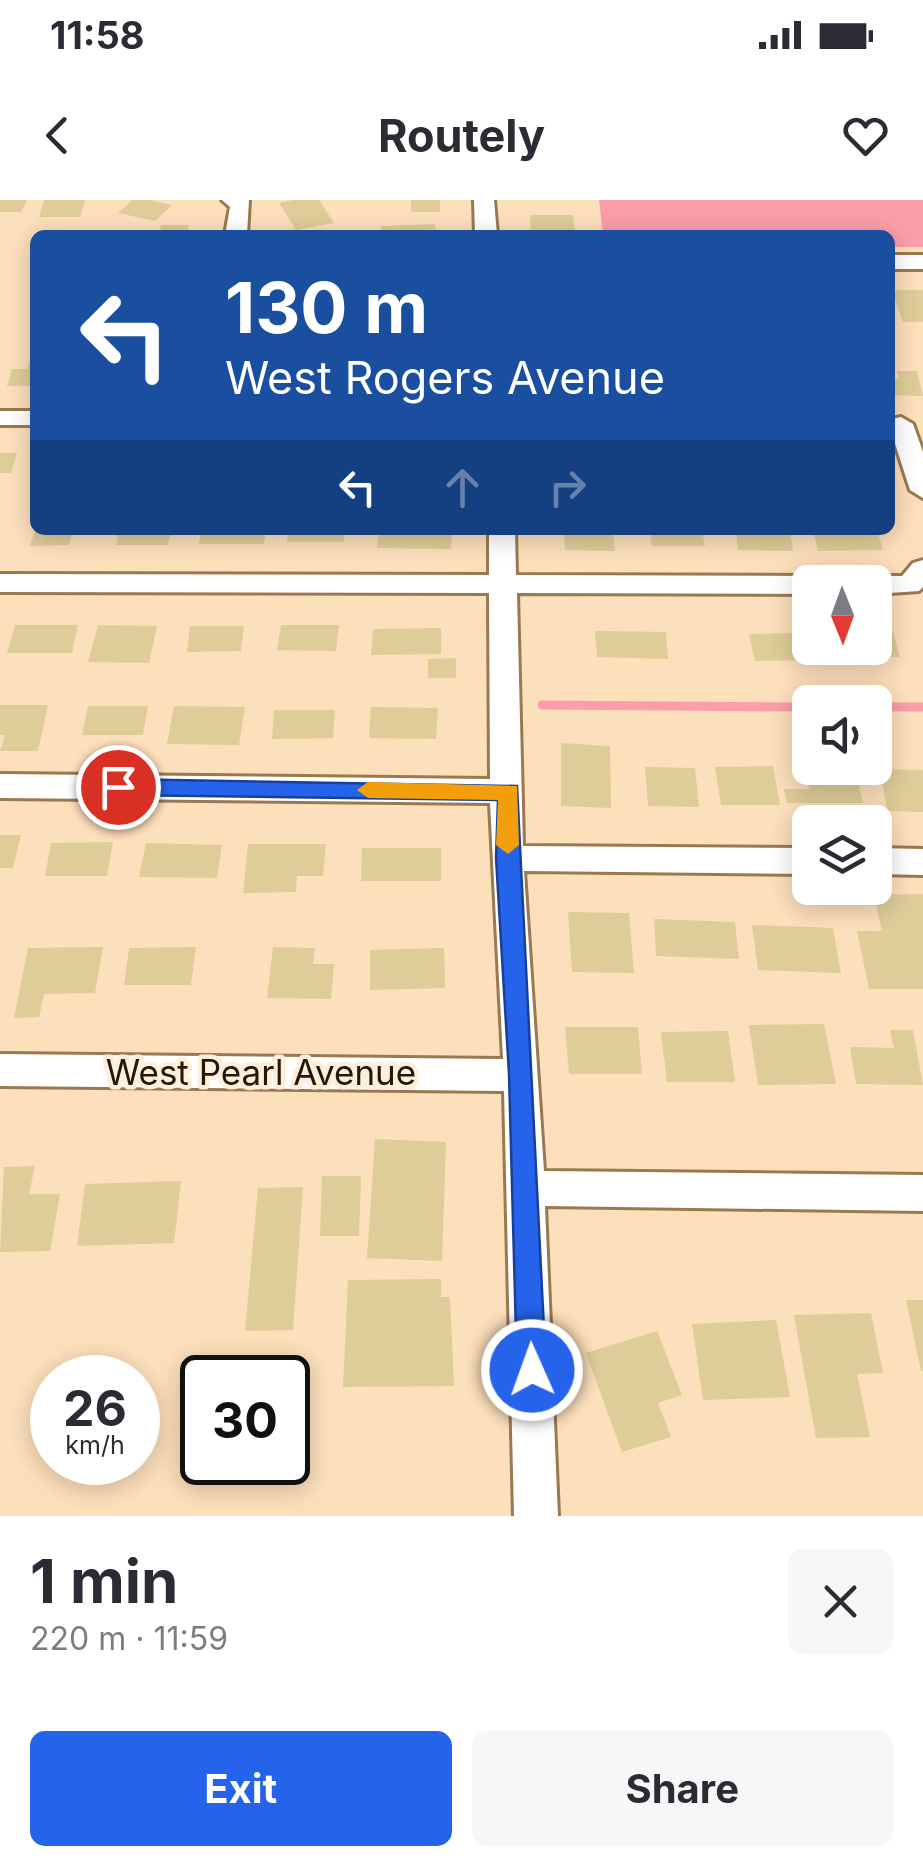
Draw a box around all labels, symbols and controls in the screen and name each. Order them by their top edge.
text: 11:58 [50,12,144,58]
icon: back [30,108,85,163]
text: Routely [378,108,545,163]
icon: heart [838,108,893,163]
text: 130 m [225,265,428,350]
icon: left [60,270,190,400]
text: West Rogers Avenue [225,350,665,405]
icon: left [330,460,385,515]
icon: ahead [435,460,490,515]
icon: right [540,460,595,515]
north arrow [792,565,892,665]
map controls [792,565,892,905]
button: sound [792,685,892,785]
pin [76,745,161,830]
icon: arrive [91,760,146,815]
button: layers [792,805,892,905]
street label: West Pearl Avenue [106,1051,416,1093]
position arrow [480,1318,584,1422]
speed limit sign: 30 [180,1355,310,1485]
text: 26 [63,1378,127,1438]
text: km/h [65,1430,125,1460]
text: 1 min [30,1545,178,1617]
button: close [788,1549,893,1654]
text: 220 m · 11:59 [30,1619,228,1658]
button: Exit [30,1731,452,1846]
button: Share [472,1731,893,1846]

